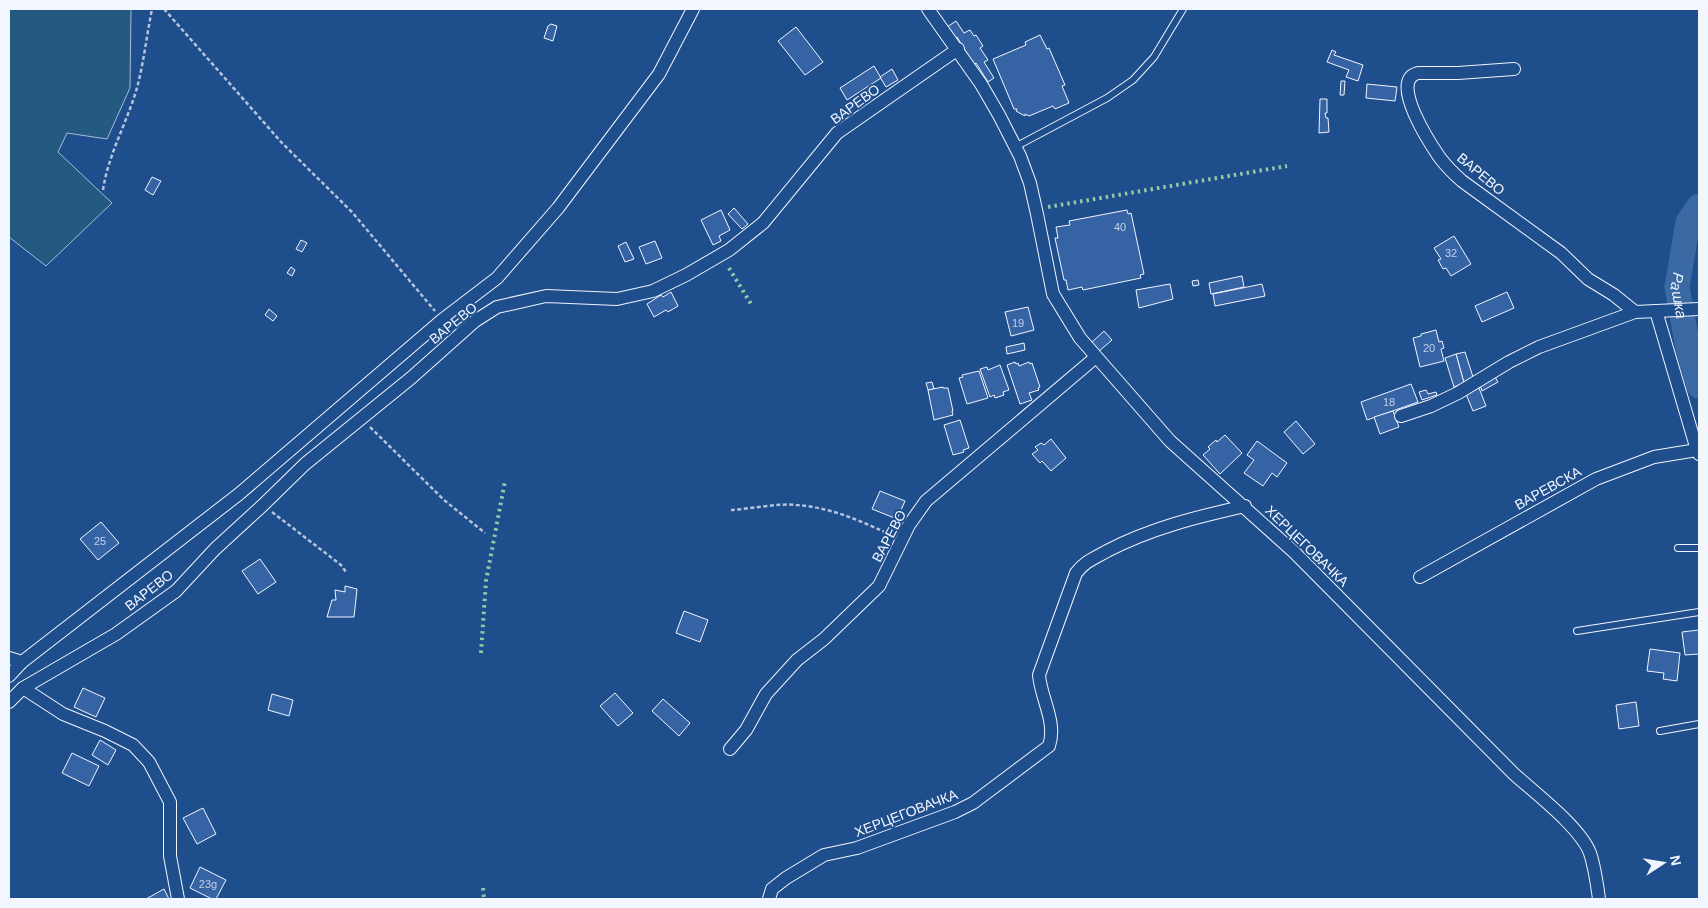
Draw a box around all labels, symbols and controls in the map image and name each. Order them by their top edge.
street label: ВАРЕВО [827,81,883,127]
street label: ВАРЕВО [1454,150,1508,198]
house number: 40 [1114,221,1126,233]
house number: 32 [1445,247,1457,259]
water label: Рашка [1668,271,1691,320]
street label: ВАРЕВО [426,299,480,347]
house number: 19 [1012,317,1024,329]
house number: 20 [1423,342,1435,354]
house number: 18 [1383,396,1395,408]
street label: ВАРЕВСКА [1512,463,1585,513]
street label: ХЕРЦЕГОВАЧКА [1262,502,1352,590]
street label: ВАРЕВО [869,507,909,565]
house number: 25 [94,535,106,547]
street label: ВАРЕВО [122,566,176,614]
street label: ХЕРЦЕГОВАЧКА [852,786,961,840]
north arrow [1638,838,1688,888]
text: N [1667,854,1685,867]
house number: 23g [199,878,217,890]

